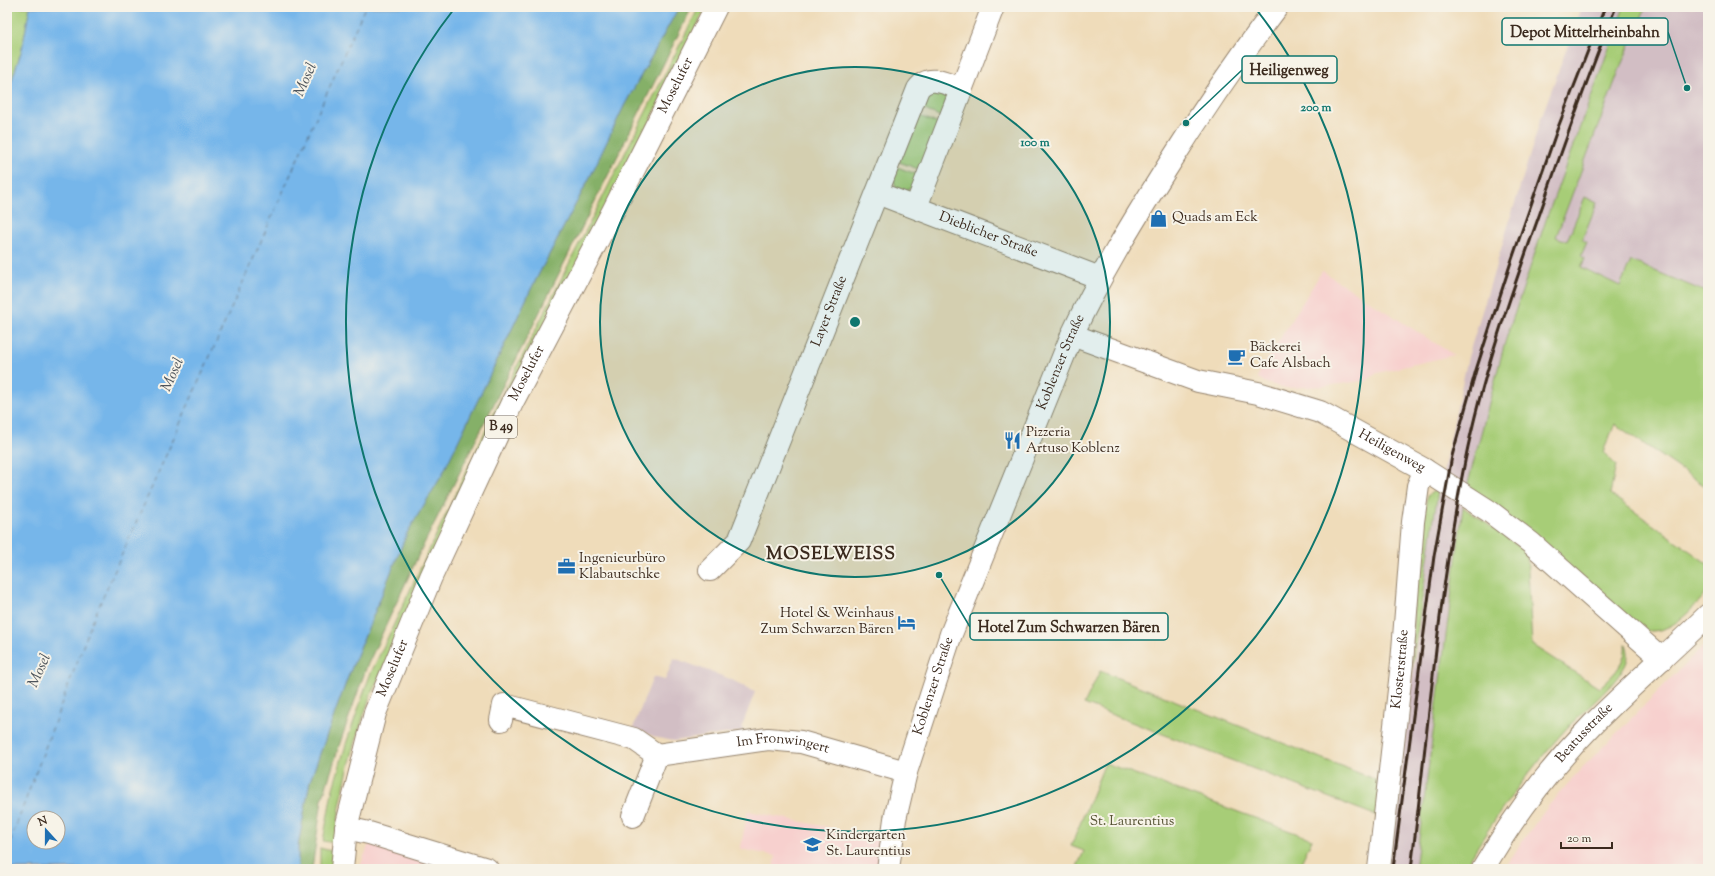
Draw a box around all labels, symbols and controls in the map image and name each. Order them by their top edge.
callout: Depot Mittelrheinbahn [1502,18,1668,45]
text: Depot Mittelrheinbahn [1510,23,1660,44]
street label: Moselufer [654,54,699,117]
callout: Heiligenweg [1242,56,1337,83]
water label: Mosel [289,60,323,100]
text: Heiligenweg [1249,61,1329,82]
text: 200 m [1301,99,1331,117]
text: 100 m [1019,134,1050,152]
street label: Dieblicher Straße [936,207,1041,263]
shop icon: Quads am Eck [1149,208,1169,228]
place label: Quads am Eck [1172,208,1258,228]
street label: Layer Straße [807,273,853,350]
street label: Koblenzer Straße [1033,311,1090,413]
centre of rings [848,315,862,329]
place label: Bäckerei Cafe Alsbach [1250,338,1331,374]
street label: Moselufer [505,342,551,405]
cafe icon: Bäckerei Cafe Alsbach [1227,346,1247,366]
water label: Mosel [156,355,190,395]
road number: B 49 [485,416,517,438]
place label: Pizzeria Artuso Koblenz [1026,423,1120,459]
street label: Heiligenweg [1354,425,1429,478]
restaurant icon: Pizzeria Artuso Koblenz [1003,431,1023,451]
district label: MOSELWEISS [766,542,896,568]
place label: Ingenieurbüro Klabautschke [579,549,666,585]
office icon: Ingenieurbüro Klabautschke [556,557,576,577]
place label: Hotel & Weinhaus Zum Schwarzen Bären [761,604,894,640]
hotel icon: Hotel & Weinhaus Zum Schwarzen Bären [897,612,917,632]
callout: Hotel Zum Schwarzen Bären [970,613,1168,640]
text: Hotel Zum Schwarzen Bären [978,618,1160,639]
street label: Klosterstraße [1387,629,1415,710]
street label: Koblenzer Straße [909,635,959,738]
street label: Moselufer [373,636,414,700]
water label: Mosel [23,651,57,691]
street label: Beatusstraße [1551,699,1618,768]
street label: Im Fronwingert [735,729,832,760]
north arrow [26,810,66,850]
text: N [35,812,50,831]
park label: St. Laurentius [1090,812,1174,832]
scale bar [1561,824,1612,850]
place label: Kindergarten St. Laurentius [826,826,911,862]
text: 20 m [1567,830,1592,848]
school or university icon: Kindergarten St. Laurentius [803,834,823,854]

